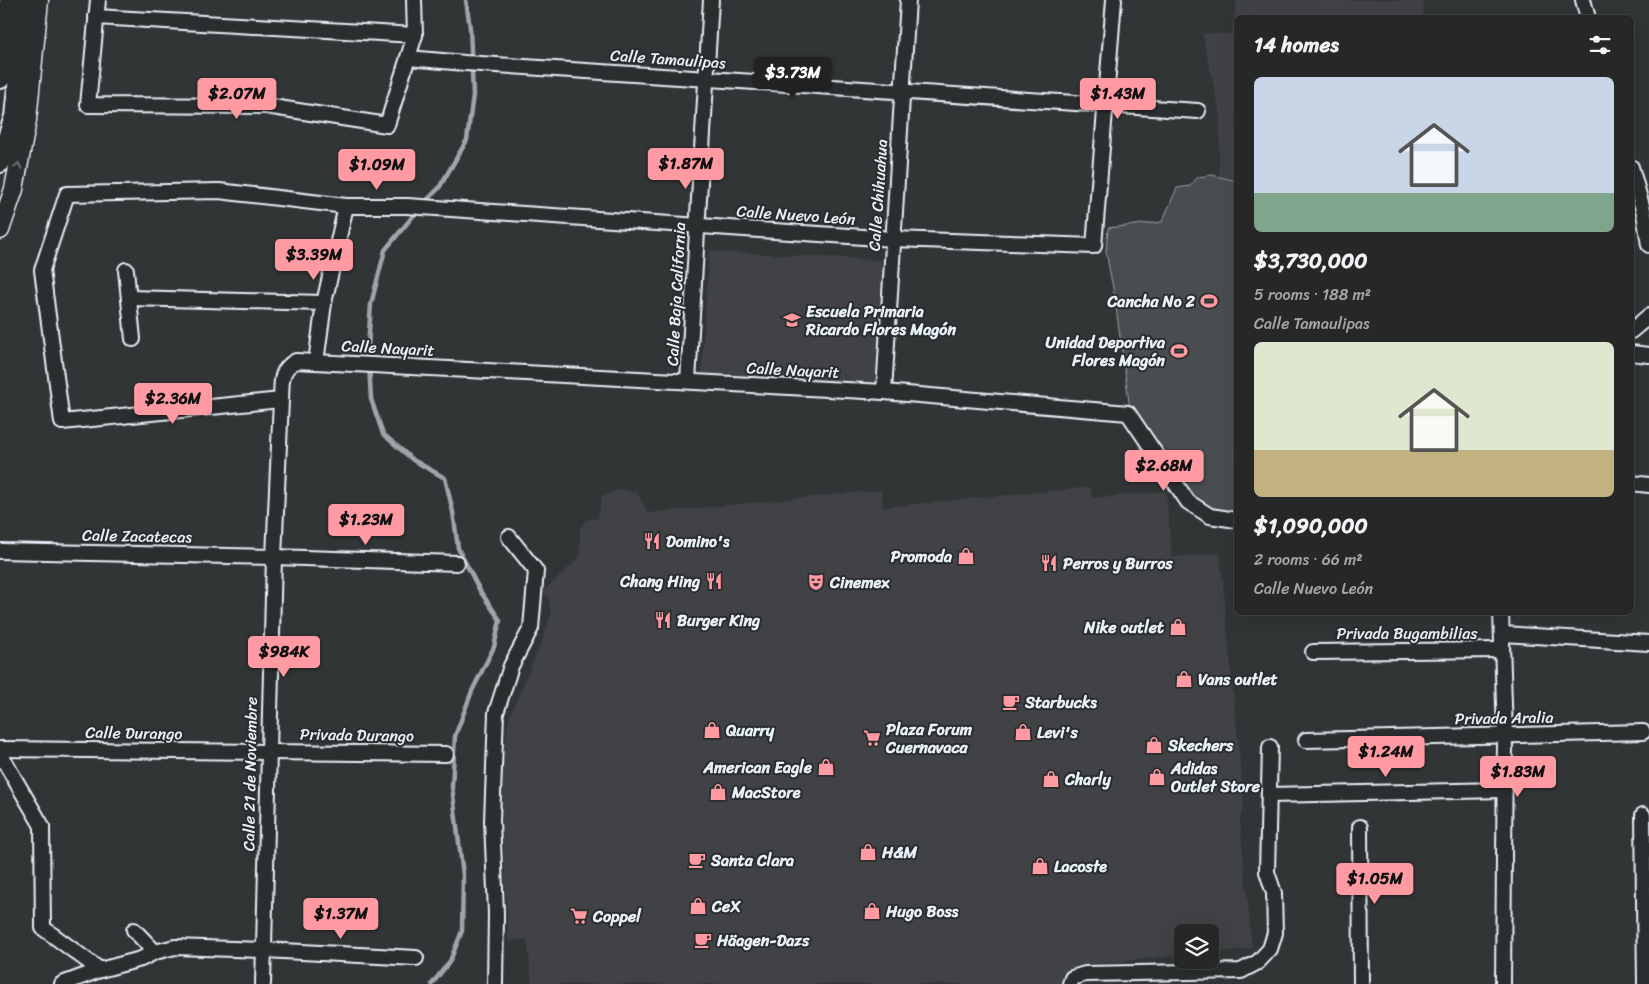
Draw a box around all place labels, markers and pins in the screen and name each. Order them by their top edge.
pin: $3.73M [752,56,834,99]
pin: $2.07M [196,78,278,120]
pin: $1.43M [1077,78,1159,120]
pin: $1.09M [336,148,418,191]
pin: $1.87M [645,148,727,190]
pin: $3.39M [273,238,355,281]
place label: Cancha No 2 [1106,287,1196,316]
sports icon: Cancha No 2 [1199,291,1219,311]
place label: Escuela Primaria Ricardo Flores Magón [805,297,956,344]
school or university icon: Escuela Primaria Ricardo Flores Magón [782,310,802,330]
place label: Unidad Deportiva Flores Magón [1046,328,1166,375]
sports icon: Unidad Deportiva Flores Magón [1169,341,1189,361]
pin: $2.36M [132,382,214,425]
pin: $2.68M [1123,450,1205,492]
pin: $1.23M [325,504,407,546]
place label: Domino's [666,527,730,556]
restaurant icon: Domino's [642,531,662,551]
place label: Promoda [891,542,953,571]
shop icon: Promoda [956,546,976,566]
place label: Perros y Burros [1063,549,1173,578]
restaurant icon: Perros y Burros [1039,553,1059,573]
place label: Chang Hing [619,567,701,596]
place label: Cinemex [829,568,890,597]
restaurant icon: Chang Hing [704,571,724,591]
theatre icon: Cinemex [806,572,826,592]
place label: Burger King [677,606,761,635]
restaurant icon: Burger King [653,610,673,630]
place label: Nike outlet [1083,613,1164,642]
shop icon: Nike outlet [1168,617,1188,637]
pin: $984K [249,636,319,678]
place label: Vans outlet [1198,665,1278,694]
shop icon: Vans outlet [1174,669,1194,689]
place label: Starbucks [1024,688,1097,717]
cafe icon: Starbucks [1001,692,1021,712]
place label: Plaza Forum Cuernavaca [885,715,973,762]
place label: Quarry [725,716,775,745]
place label: Levi's [1037,718,1078,747]
shop icon: Quarry [702,720,722,740]
shop icon: Levi's [1013,722,1033,742]
supermarket icon: Plaza Forum Cuernavaca [862,728,882,748]
place label: Skechers [1167,731,1234,760]
shop icon: Skechers [1144,735,1164,755]
pin: $1.24M [1345,736,1427,778]
place label: American Eagle [702,753,813,782]
place label: Adidas Outlet Store [1170,754,1261,801]
pin: $1.83M [1477,756,1559,798]
shop icon: American Eagle [816,757,836,777]
place label: Charly [1064,765,1112,794]
shop icon: Adidas Outlet Store [1147,767,1167,787]
shop icon: Charly [1041,769,1061,789]
place label: MacStore [731,778,801,807]
shop icon: MacStore [708,782,728,802]
place label: H&M [881,838,917,867]
shop icon: H&M [858,842,878,862]
place label: Santa Clara [710,846,794,875]
cafe icon: Santa Clara [687,850,707,870]
place label: Lacoste [1054,852,1107,881]
shop icon: Lacoste [1030,856,1050,876]
pin: $1.05M [1334,862,1416,905]
place label: CeX [711,892,741,921]
shop icon: CeX [688,896,708,916]
place label: Hugo Boss [885,897,959,926]
pin: $1.37M [300,898,382,940]
shop icon: Hugo Boss [862,901,882,921]
place label: Coppel [592,902,642,931]
supermarket icon: Coppel [569,906,589,926]
place label: Häagen-Dazs [716,926,810,955]
cafe icon: Häagen-Dazs [693,930,713,950]

